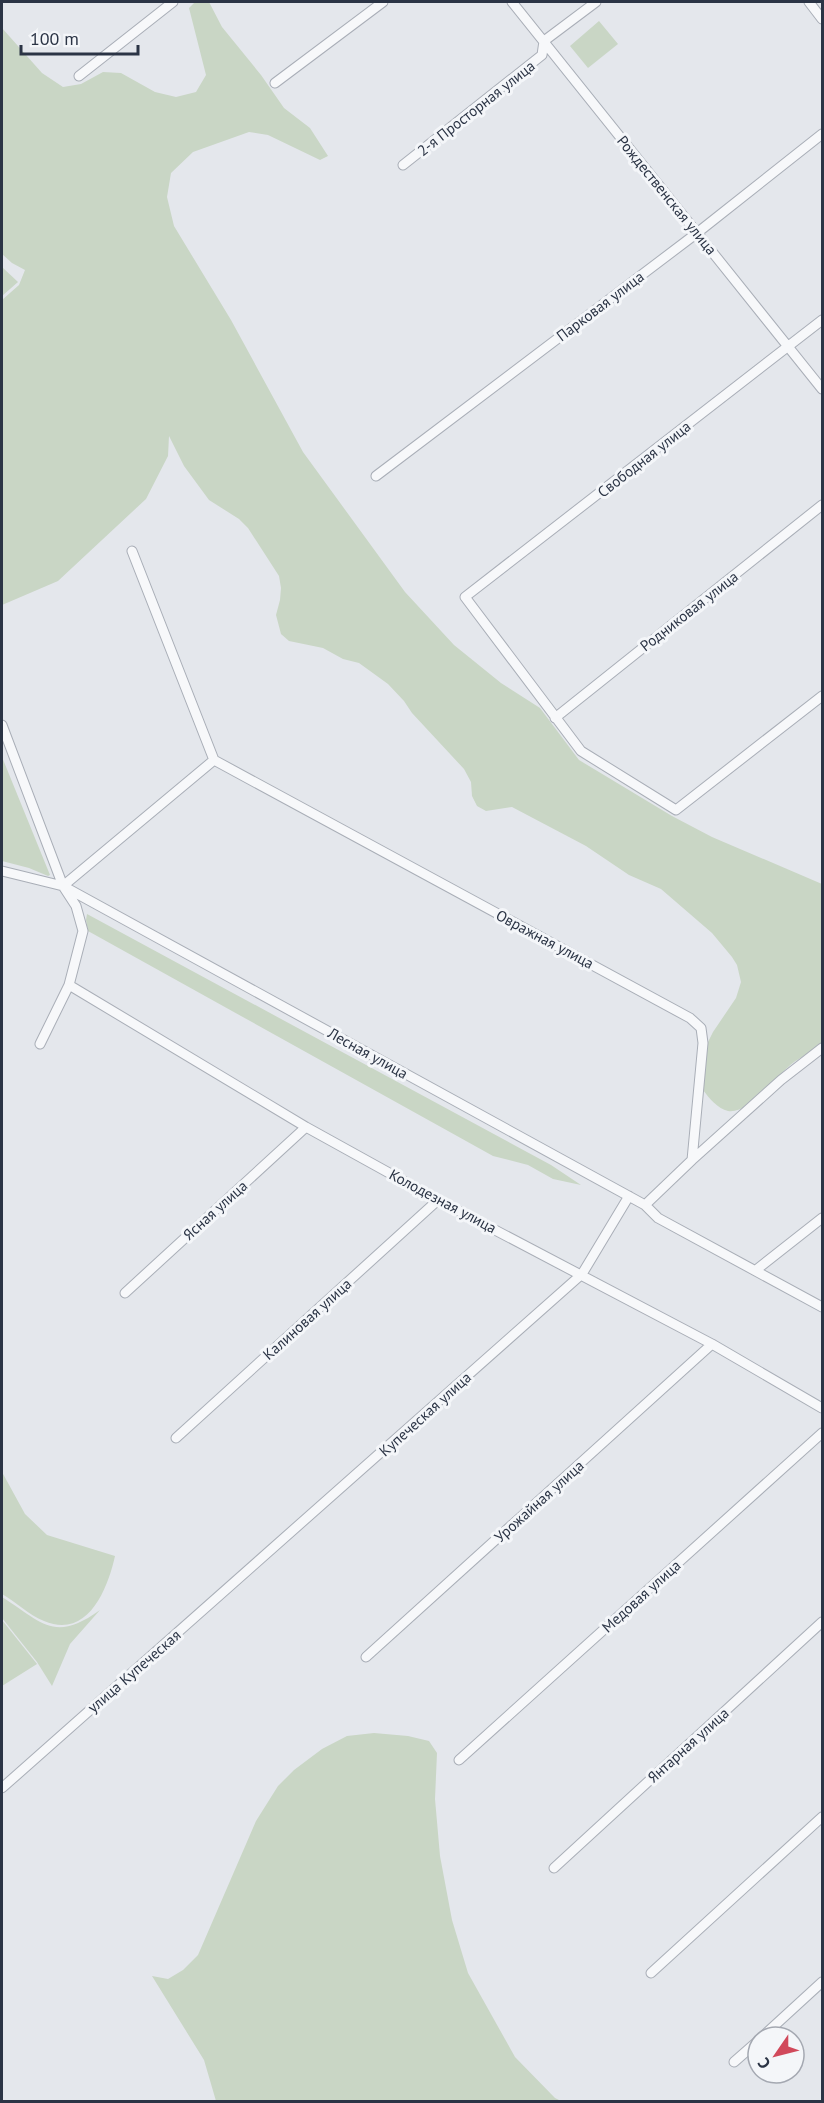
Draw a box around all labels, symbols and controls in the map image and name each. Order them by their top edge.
scale bar [21,18,138,56]
text: 100 m [30,27,79,50]
street label: 2-я Просторная улица [413,56,539,160]
street label: Рождественская улица [613,131,721,259]
street label: Парковая улица [552,267,648,345]
street label: Свободная улица [594,417,694,501]
street label: Родниковая улица [636,567,742,655]
street label: Овражная улица [493,905,597,973]
street label: Лесная улица [324,1023,411,1083]
street label: Колодезная улица [386,1165,500,1237]
street label: Ясная улица [179,1176,251,1244]
street label: Калиновая улица [259,1274,355,1364]
street label: Купеческая улица [375,1368,475,1460]
street label: Урожайная улица [490,1456,588,1546]
street label: Медовая улица [598,1556,684,1636]
street label: улица Купеческая [84,1625,184,1717]
street label: Янтарная улица [643,1703,733,1787]
north arrow [746,2025,806,2085]
text: С [753,2054,774,2073]

